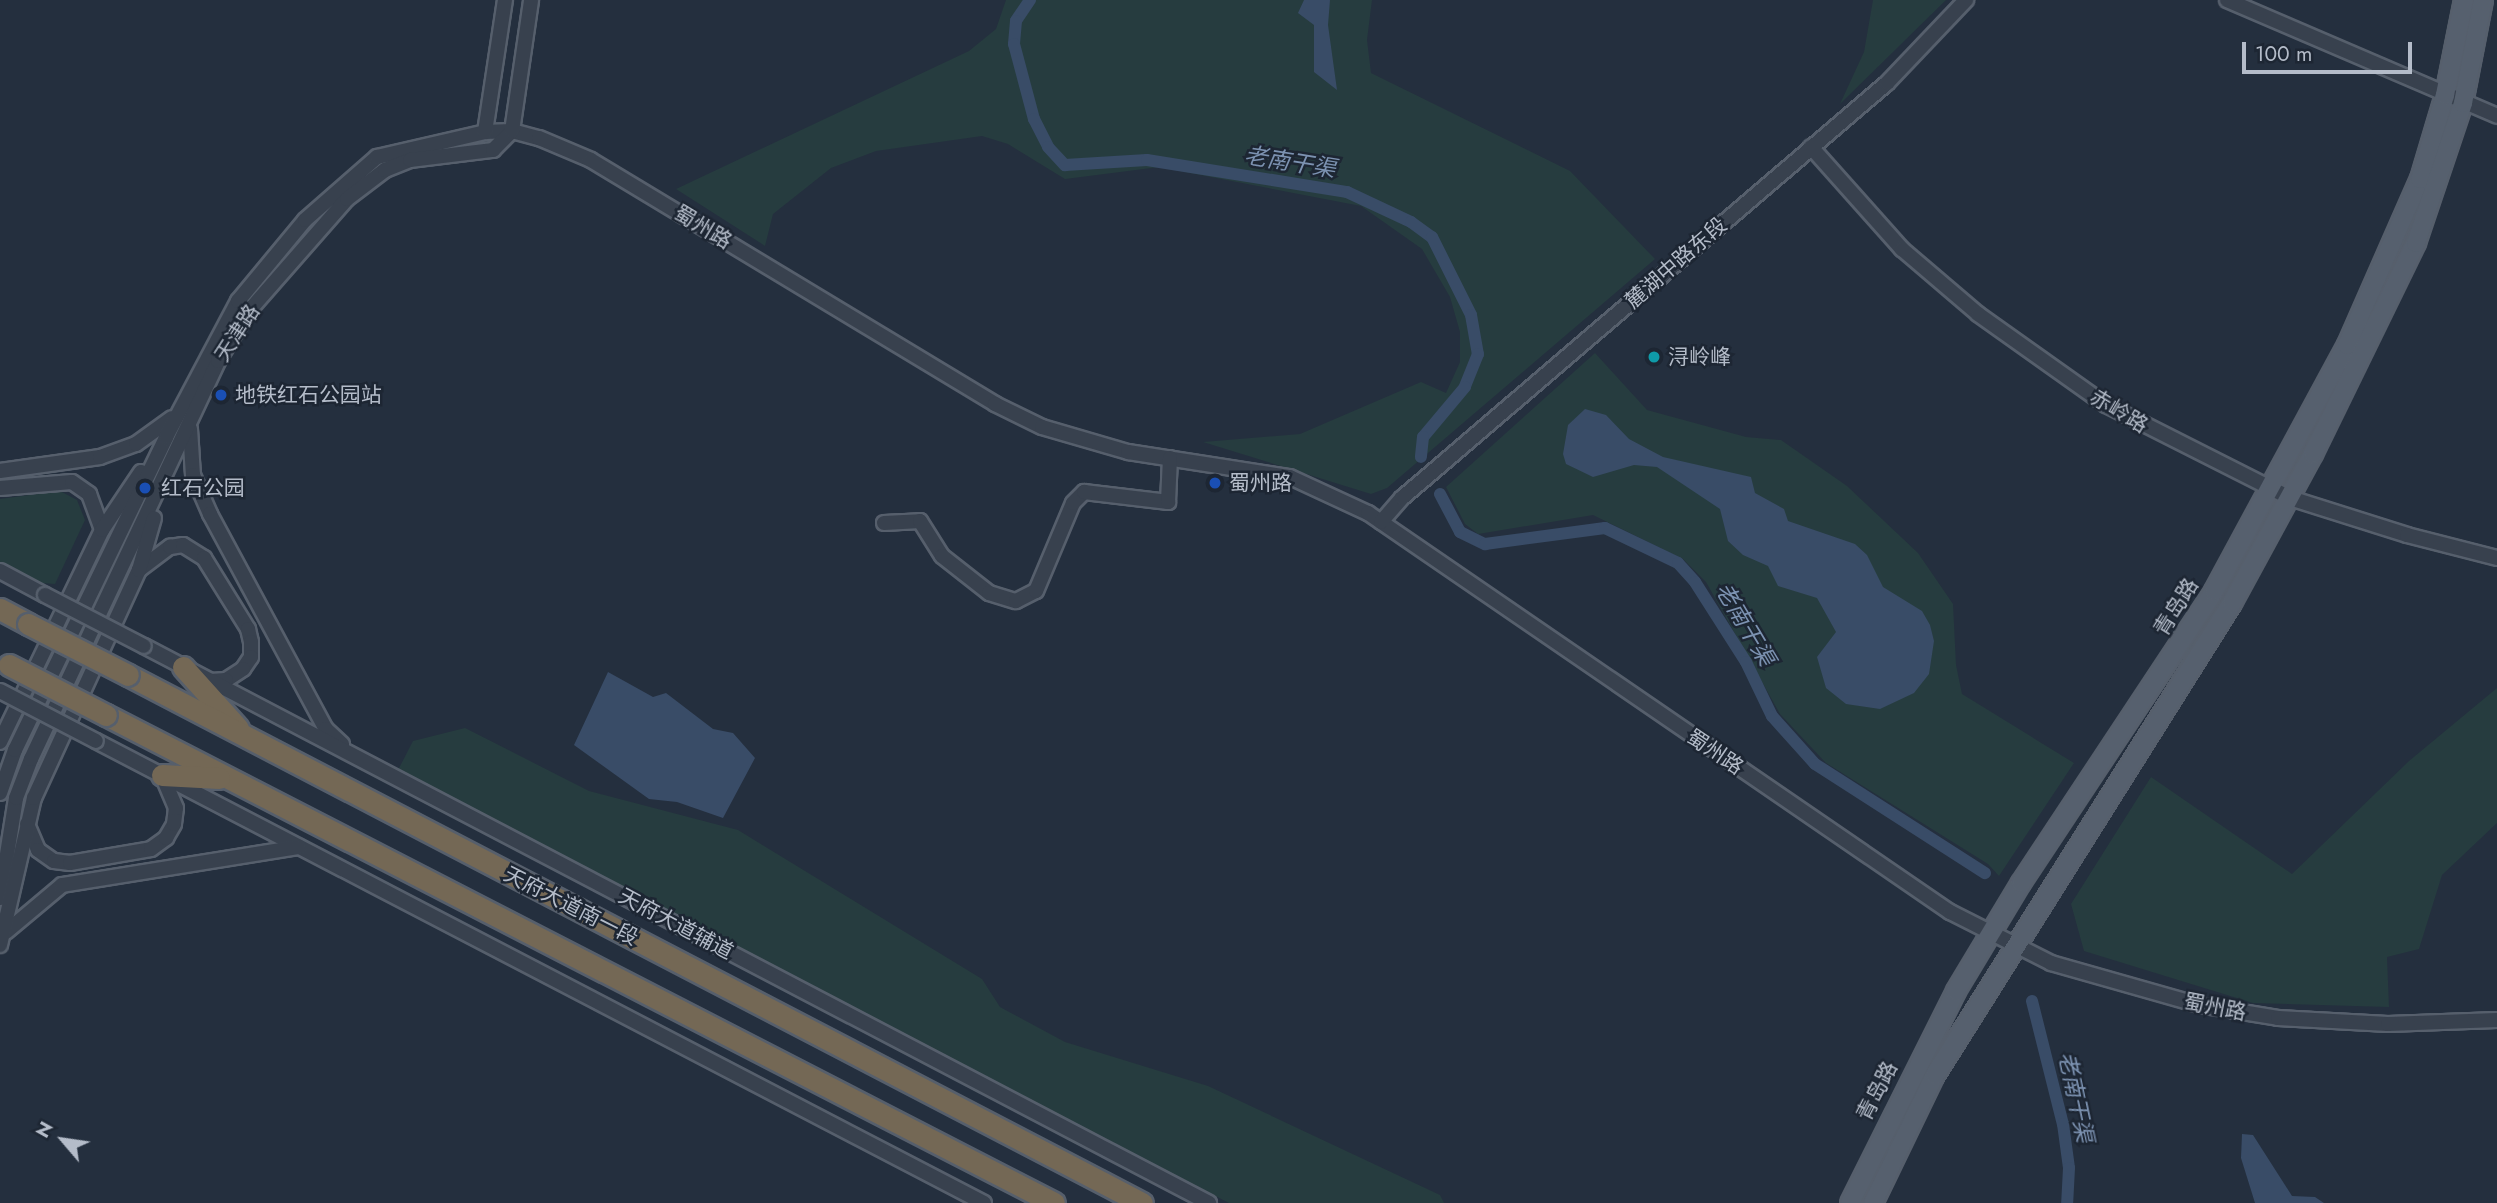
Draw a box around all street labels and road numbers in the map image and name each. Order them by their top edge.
street label: 蜀州路 [670,200,736,254]
street label: 麓湖中路东段 [1620,212,1732,314]
street label: 天津路 [209,300,265,366]
street label: 赤岭路 [2086,384,2152,438]
street label: 青岛路 [2149,574,2203,640]
street label: 蜀州路 [1682,724,1748,780]
street label: 天府大道南一段 [500,861,642,951]
street label: 天府大道辅道 [614,883,738,965]
street label: 蜀州路 [2182,989,2248,1025]
street label: 青岛路 [1851,1057,1903,1125]

